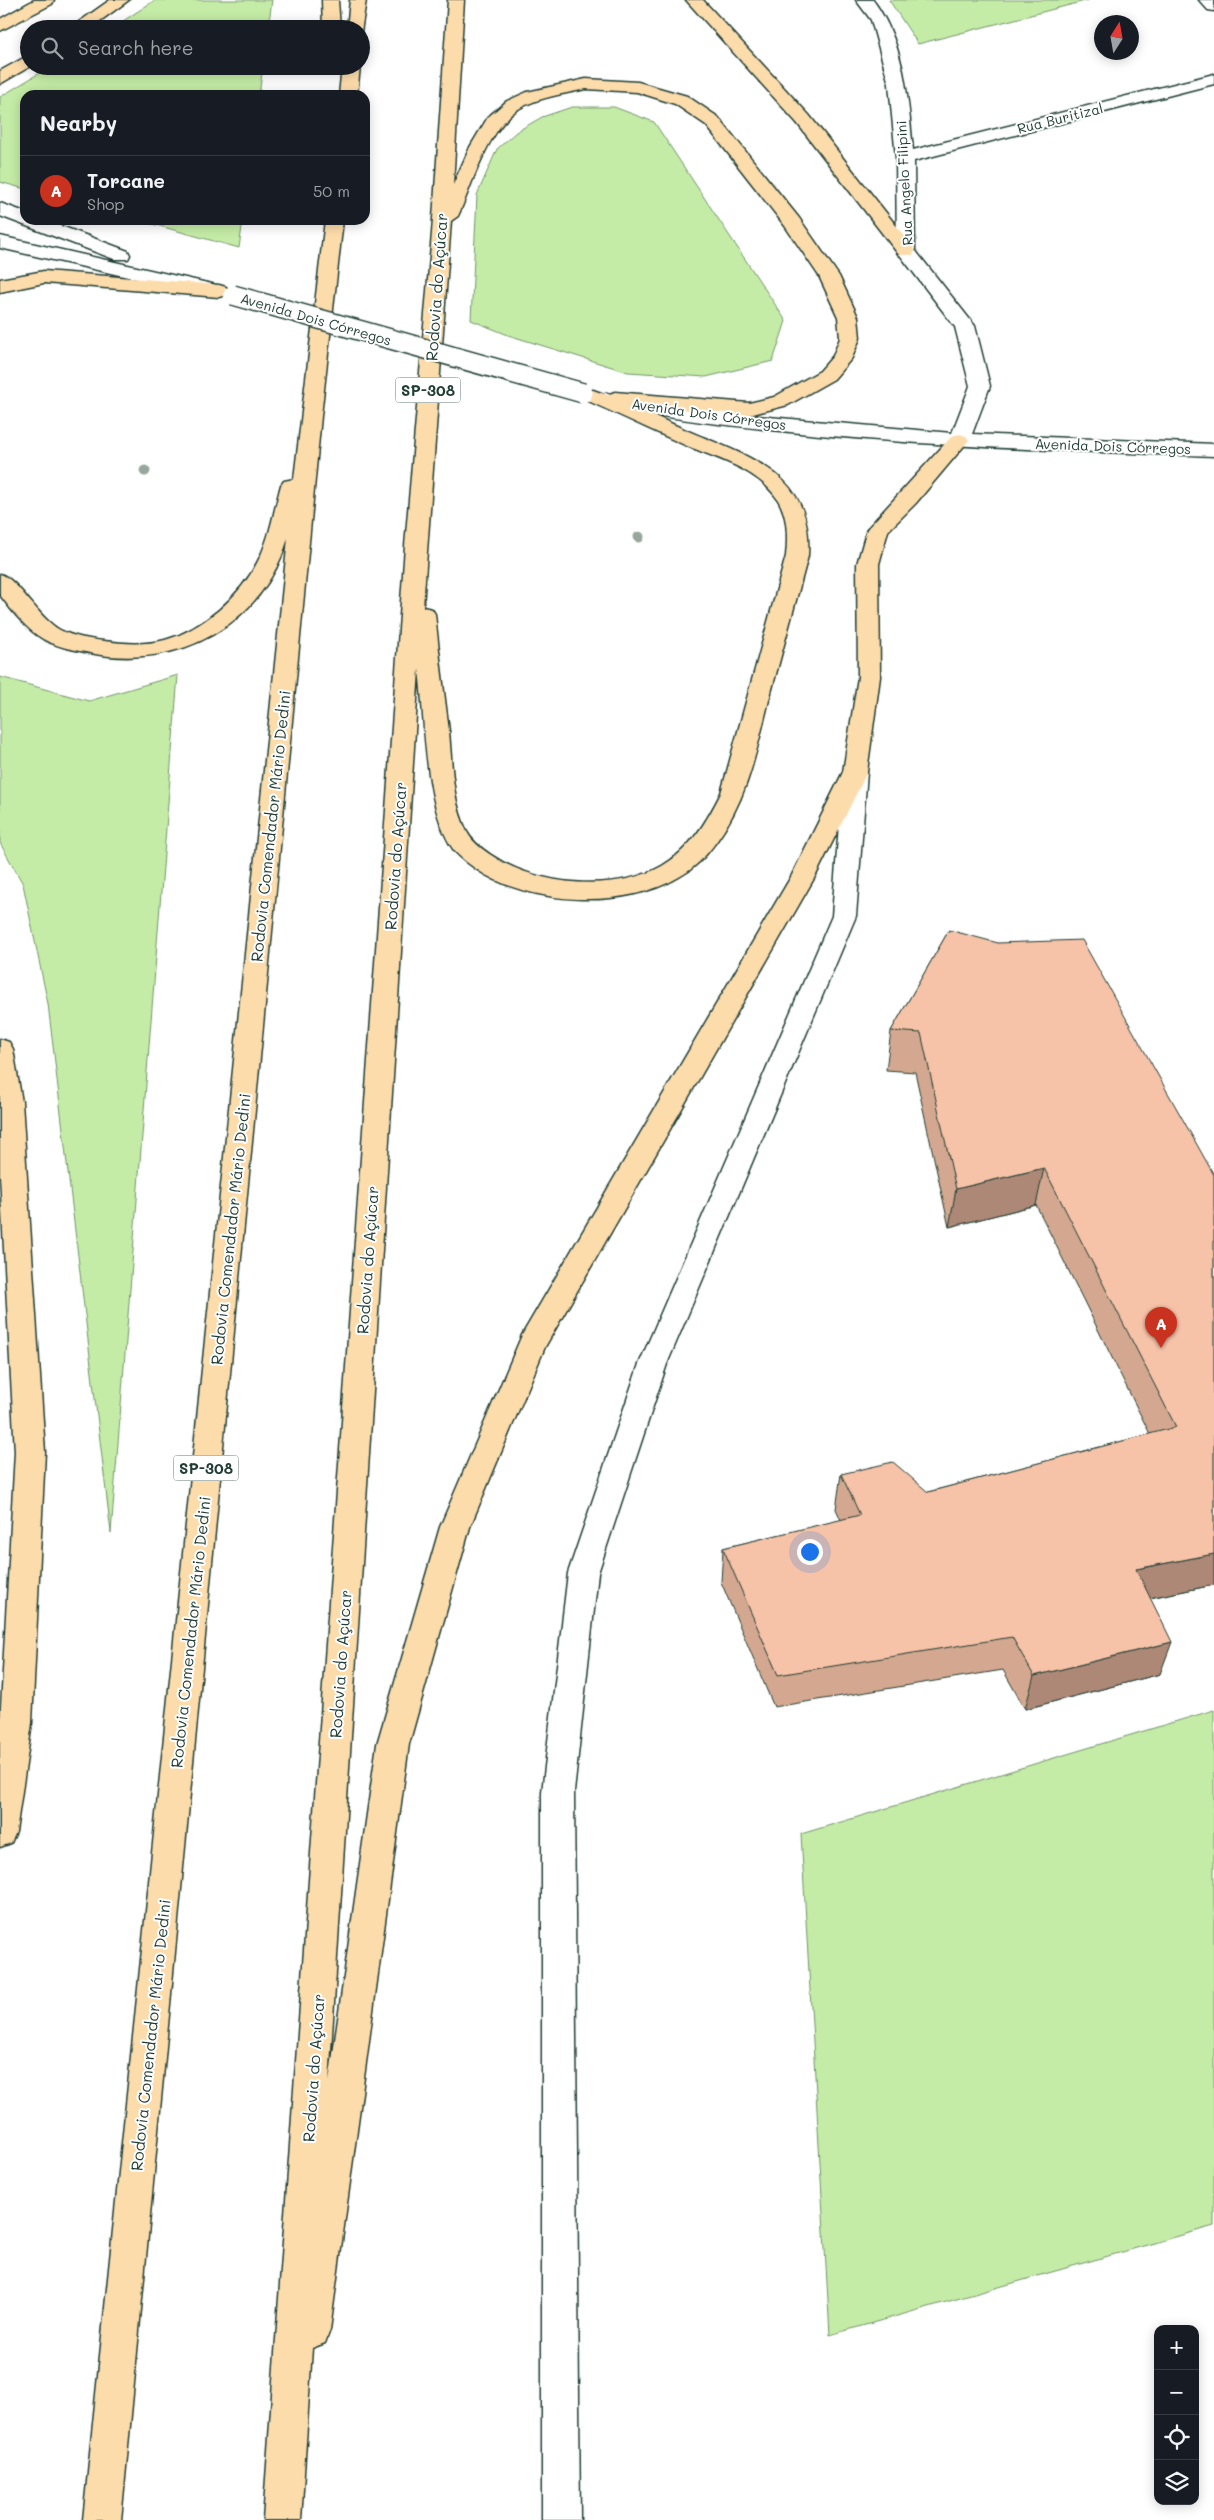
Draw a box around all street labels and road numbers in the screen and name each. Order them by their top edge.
street label: Rua Buritizal [1015,98,1105,138]
street label: Rua Angelo Filipini [891,120,917,246]
street label: Rodovia do Açúcar [420,212,452,362]
street label: Avenida Dois Córregos [238,288,394,350]
road number: SP-308 [396,378,460,402]
street label: Avenida Dois Córregos [630,394,788,434]
street label: Avenida Dois Córregos [1035,434,1191,458]
street label: Rodovia Comendador Mário Dedini [245,689,295,963]
street label: Rodovia do Açúcar [379,781,411,931]
street label: Rodovia Comendador Mário Dedini [205,1092,255,1366]
street label: Rodovia do Açúcar [351,1185,383,1335]
road number: SP-308 [174,1456,238,1480]
street label: Rodovia Comendador Mário Dedini [165,1495,215,1769]
street label: Rodovia do Açúcar [324,1589,356,1739]
street label: Rodovia Comendador Mário Dedini [125,1898,175,2172]
street label: Rodovia do Açúcar [297,1993,329,2143]

